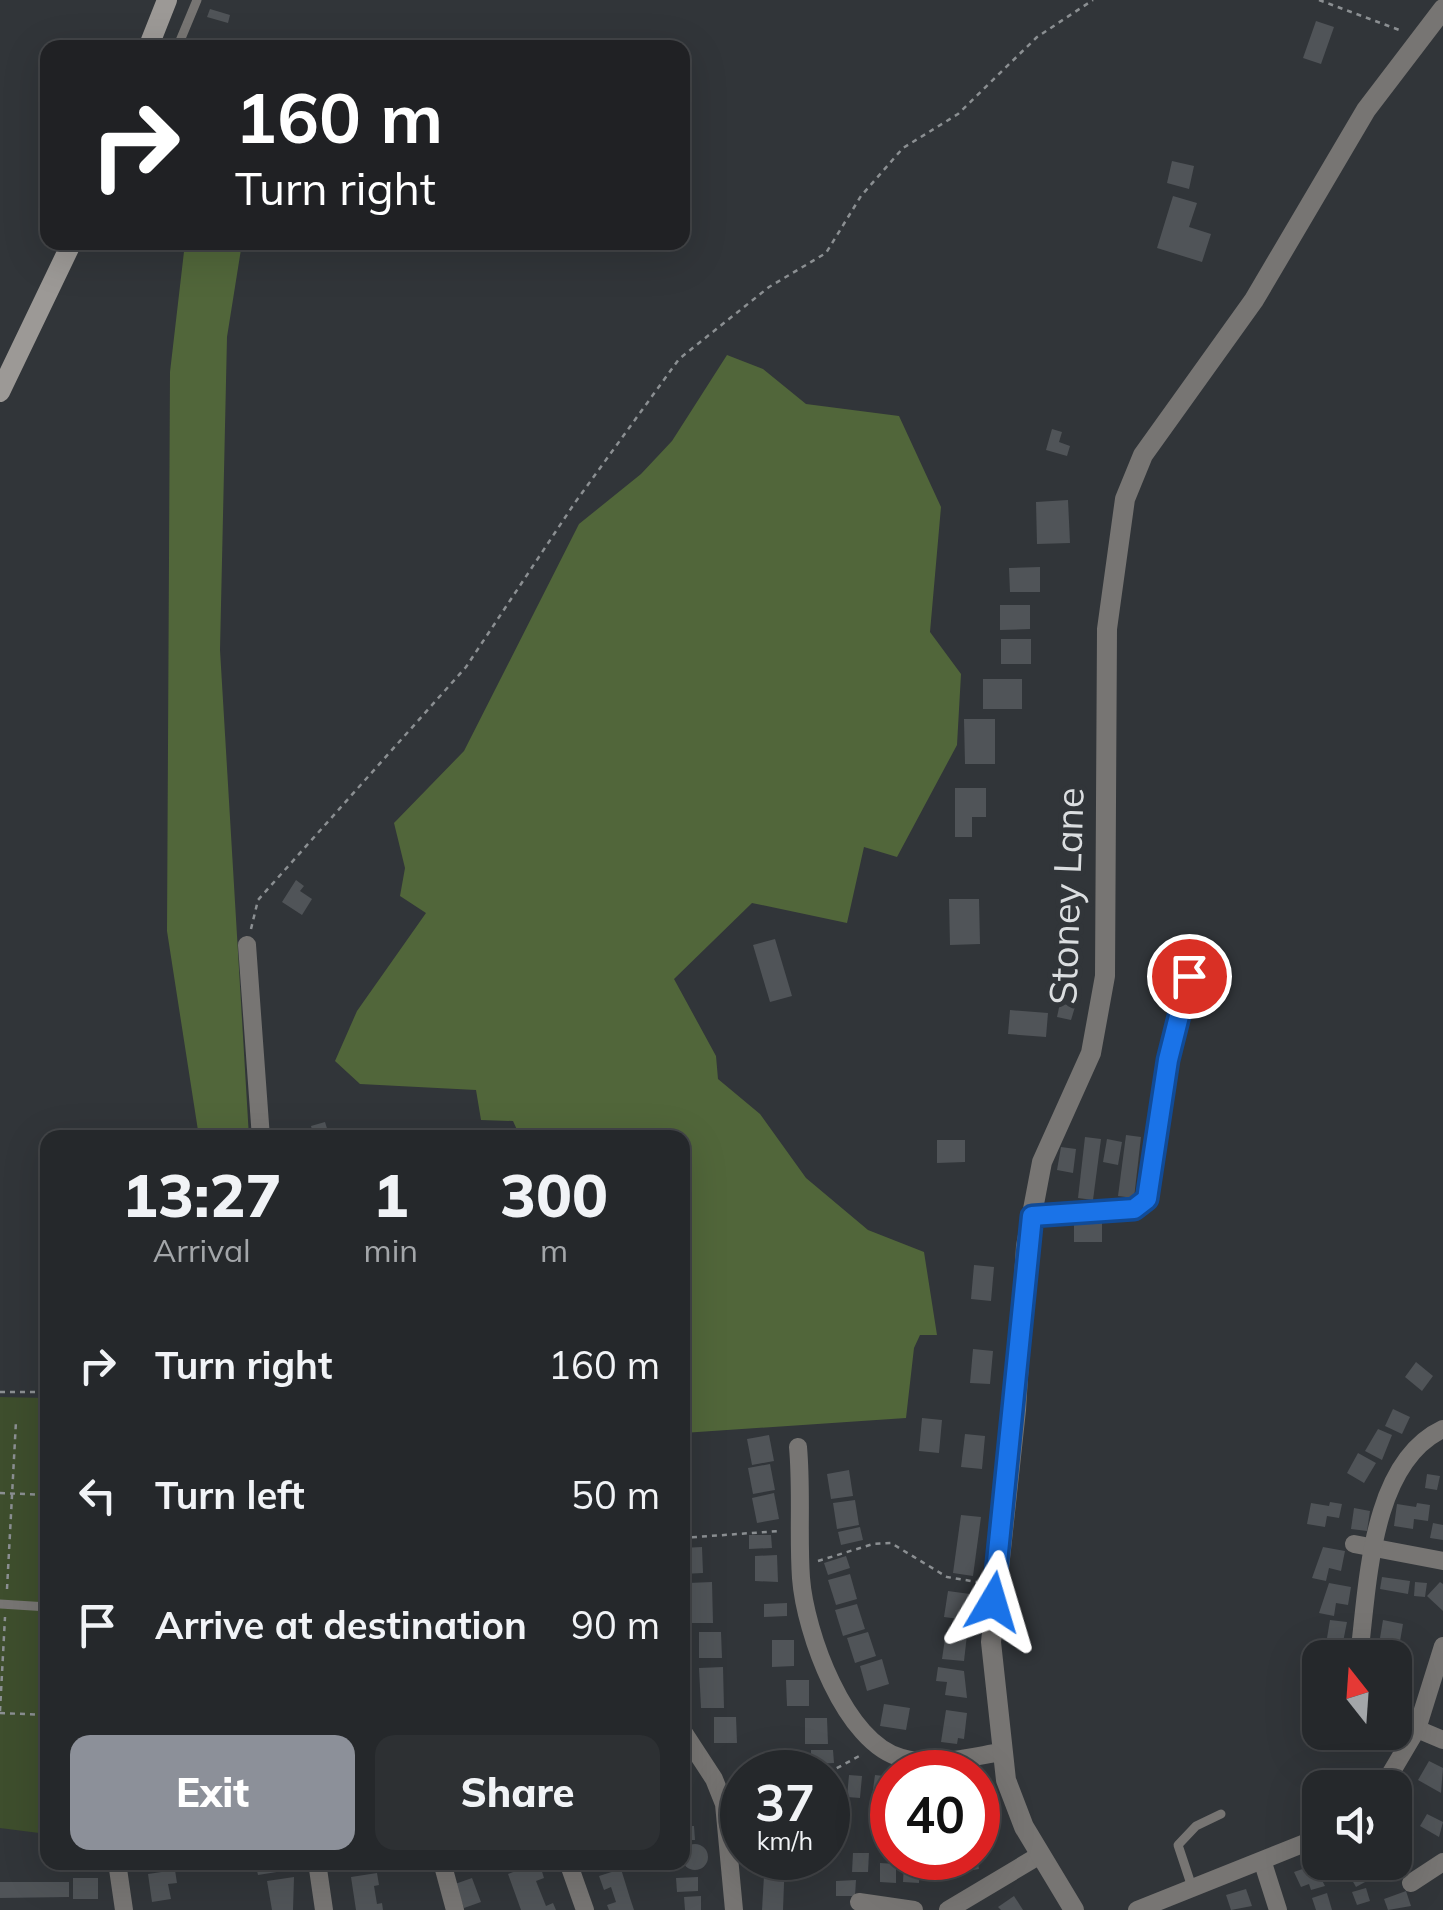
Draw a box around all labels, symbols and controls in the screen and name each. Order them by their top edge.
text: 160 m [235,73,443,161]
icon: right [70,80,200,210]
text: Turn right [235,160,436,216]
street label: Stoney Lane [1038,786,1094,1006]
pin [1147,934,1232,1019]
icon: arrive [1162,949,1217,1004]
text: 13:27 [122,1157,282,1232]
text: 1 [373,1157,409,1232]
text: 300 [500,1157,608,1232]
text: Arrival [153,1230,251,1270]
text: min [364,1230,418,1270]
text: m [540,1230,568,1270]
icon: right [70,1338,125,1393]
text: Turn right [155,1341,332,1389]
text: 160 m [548,1341,660,1389]
icon: left [70,1468,125,1523]
text: Turn left [155,1471,305,1519]
text: 50 m [571,1471,660,1519]
position arrow [941,1550,1045,1654]
icon: arrive [70,1598,125,1653]
text: Arrive at destination [155,1601,527,1649]
text: 90 m [571,1601,660,1649]
north arrow [1302,1640,1412,1750]
map controls [1302,1640,1412,1880]
button: Exit [70,1735,355,1850]
button: Share [375,1735,660,1850]
speed limit sign: 40 [870,1750,1000,1880]
button: sound [1302,1770,1412,1880]
text: 37 [755,1771,815,1834]
text: km/h [757,1825,813,1856]

